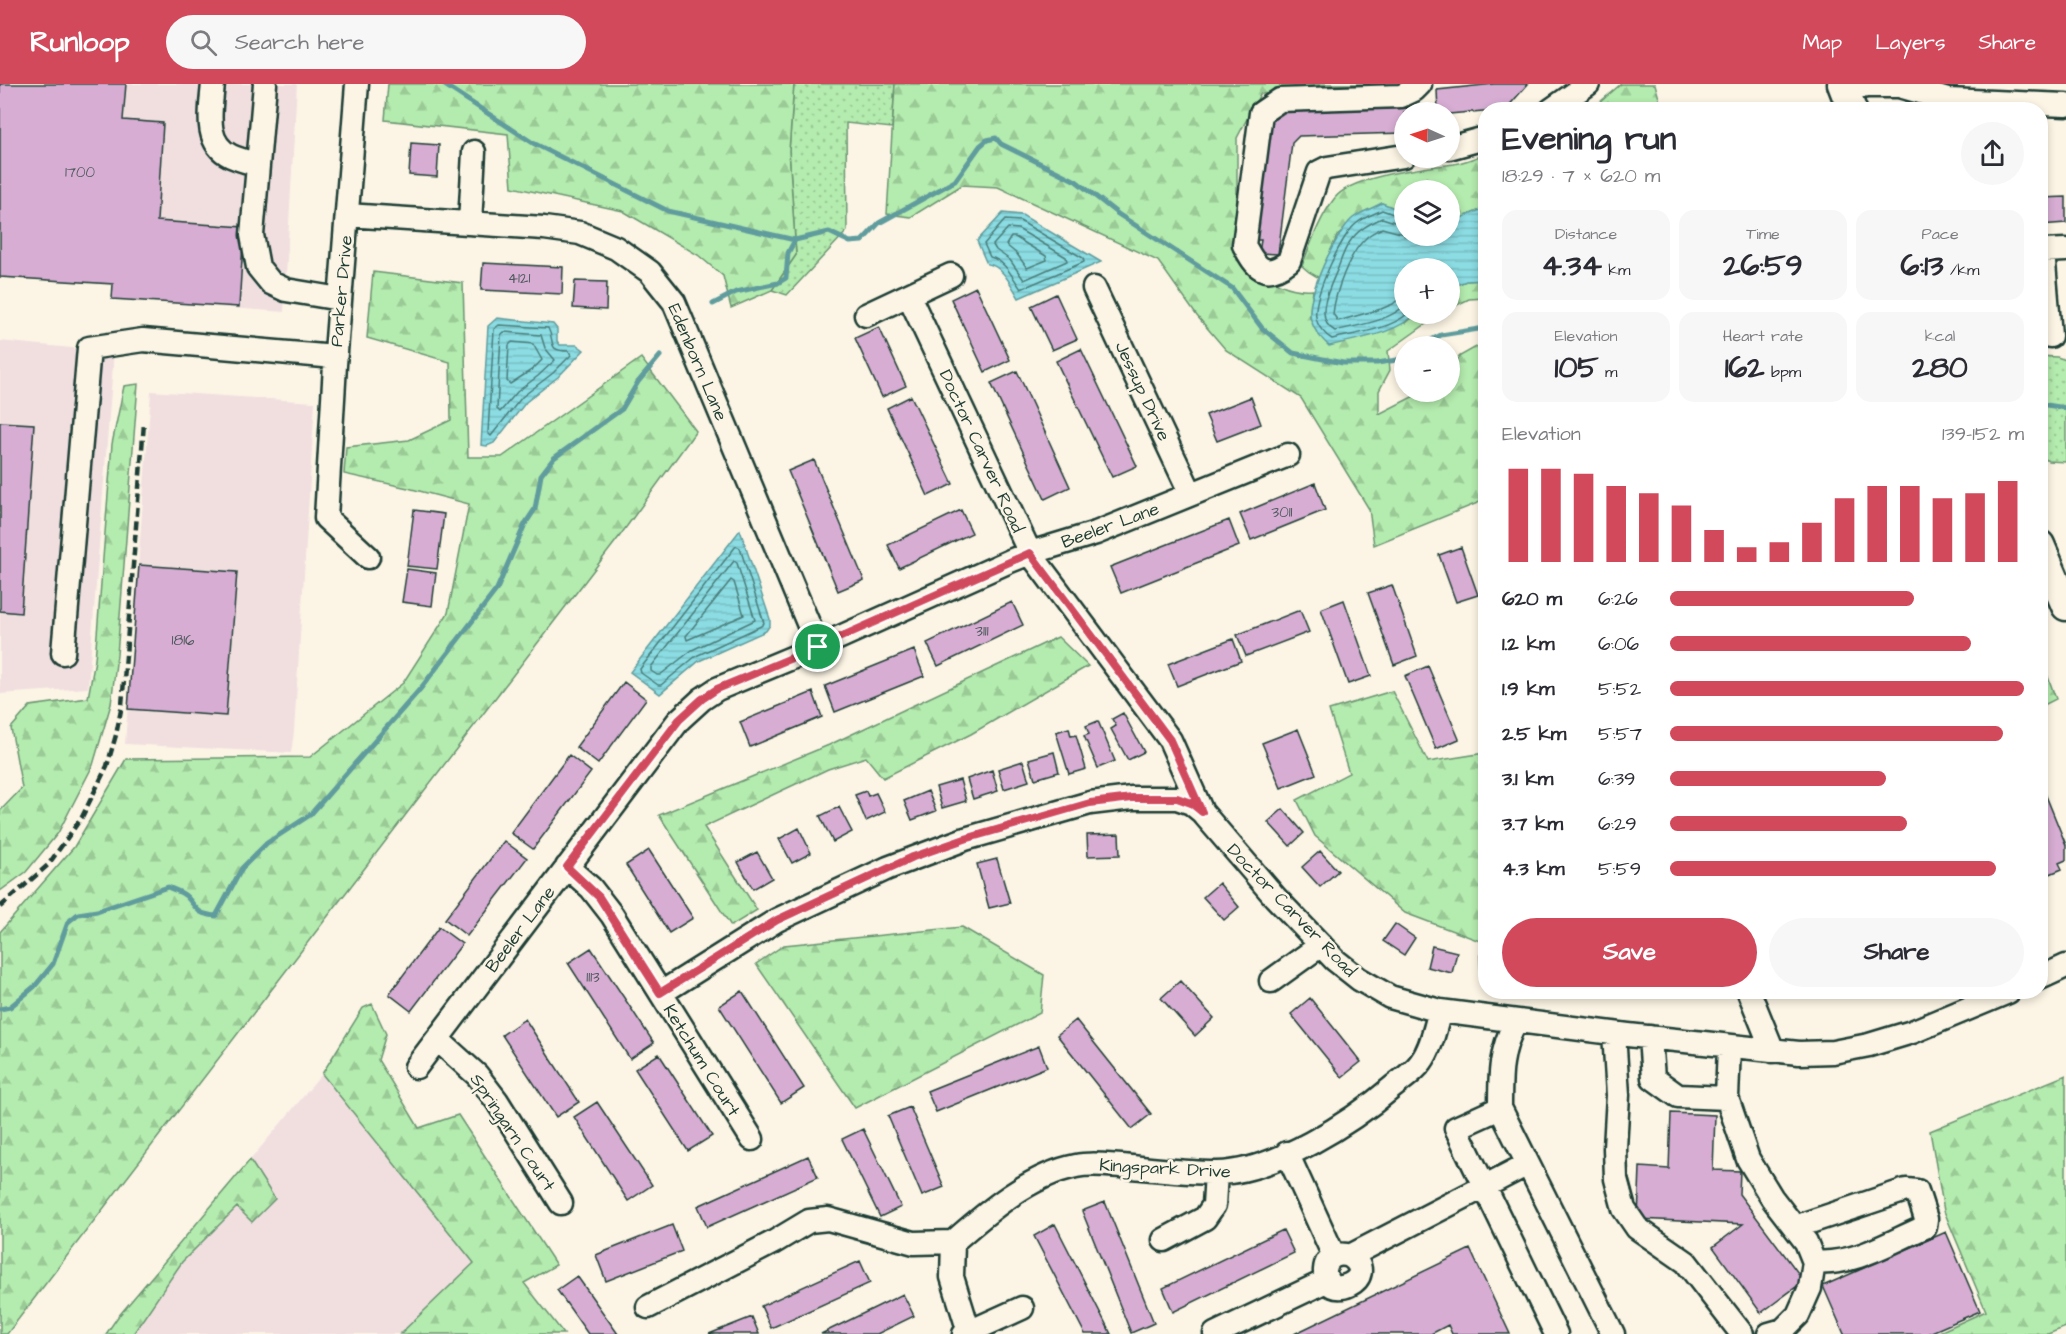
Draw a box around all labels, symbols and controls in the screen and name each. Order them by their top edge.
search box [166,15,586,69]
text: Runloop [30,23,130,62]
icon: search [187,26,220,59]
text: Search here [235,27,365,58]
text: Map [1802,28,1842,57]
text: Layers [1875,28,1945,57]
text: Share [1978,28,2036,57]
north arrow [1394,102,1460,168]
map controls [1394,102,1460,402]
text: Evening run [1502,116,1676,162]
button: share [1961,122,2024,185]
house number: 1700 [65,162,96,183]
text: 18:29 · 7 × 620 m [1502,162,1660,190]
button: layers [1394,180,1460,246]
text: Distance [1555,223,1617,245]
text: Time [1746,223,1780,245]
text: Pace [1921,223,1959,245]
street label: Parker Drive [324,234,359,348]
text: 4.34 [1541,245,1602,287]
text: 26:59 [1723,245,1803,287]
text: 6:13 [1901,245,1943,287]
button: + [1394,258,1460,324]
text: km [1602,259,1631,281]
text: /km [1943,259,1979,281]
house number: 4121 [508,268,530,289]
street label: Edenborn Lane [662,300,734,425]
text: Elevation [1555,325,1617,347]
text: Heart rate [1723,325,1803,347]
text: kcal [1925,325,1955,347]
button: − [1394,336,1460,402]
street label: Jessup Drive [1109,337,1177,445]
text: 105 [1555,347,1599,389]
text: 162 [1725,347,1765,389]
text: 280 [1912,347,1968,389]
text: m [1599,361,1617,383]
text: bpm [1765,361,1801,383]
street label: Doctor Carver Road [933,366,1030,537]
text: Elevation [1502,420,1581,448]
text: 139–152 m [1942,420,2024,448]
street label: Beeler Lane [1058,496,1163,555]
house number: 3011 [1272,502,1293,523]
text: 620 m [1502,585,1562,613]
text: 6:26 [1598,585,1638,613]
pin [792,621,843,672]
house number: 3111 [975,621,989,642]
house number: 1816 [172,630,195,651]
icon: arrive [801,630,834,663]
text: 1.2 km [1502,630,1555,658]
text: 6:06 [1598,630,1639,658]
text: 1.9 km [1502,675,1555,703]
text: 5:52 [1598,675,1641,703]
text: 2.5 km [1502,720,1566,748]
text: 5:57 [1598,720,1642,748]
text: 3.1 km [1502,765,1553,793]
text: 6:39 [1598,765,1635,793]
text: 3.7 km [1502,810,1563,838]
text: 6:29 [1598,810,1637,838]
street label: Doctor Carver Road [1221,838,1362,983]
text: 4.3 km [1502,855,1564,883]
text: 5:59 [1598,855,1641,883]
street label: Beeler Lane [480,881,561,978]
button: Save [1502,918,1757,987]
button: Share [1769,918,2024,987]
house number: 1113 [586,967,600,988]
street label: Ketchum Court [657,999,746,1122]
street label: Springarn Court [463,1068,562,1197]
street label: Kingspark Drive [1098,1153,1232,1185]

